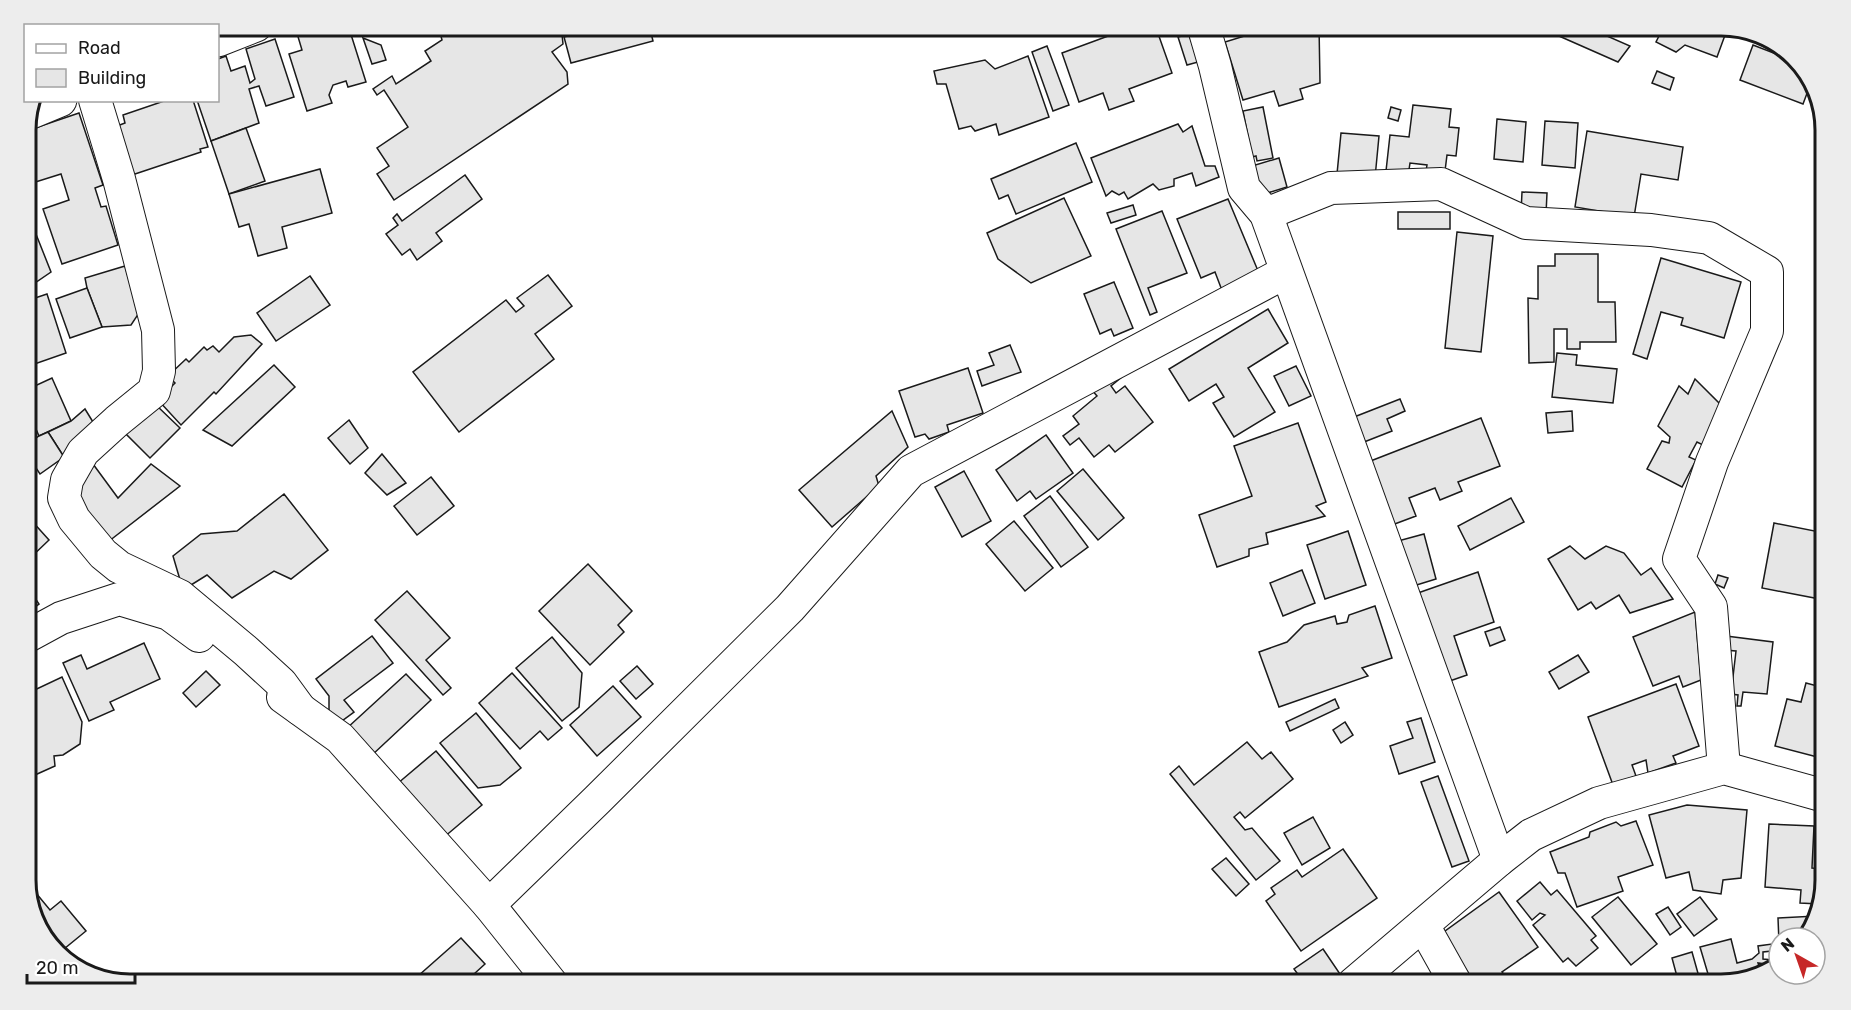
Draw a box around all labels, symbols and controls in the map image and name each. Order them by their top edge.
legend [24,24,219,102]
text: Road [78,37,121,59]
text: Building [78,67,146,89]
north arrow [1767,926,1827,986]
text: N [1777,934,1798,956]
scale bar [27,947,135,985]
text: 20 m [36,957,78,979]

